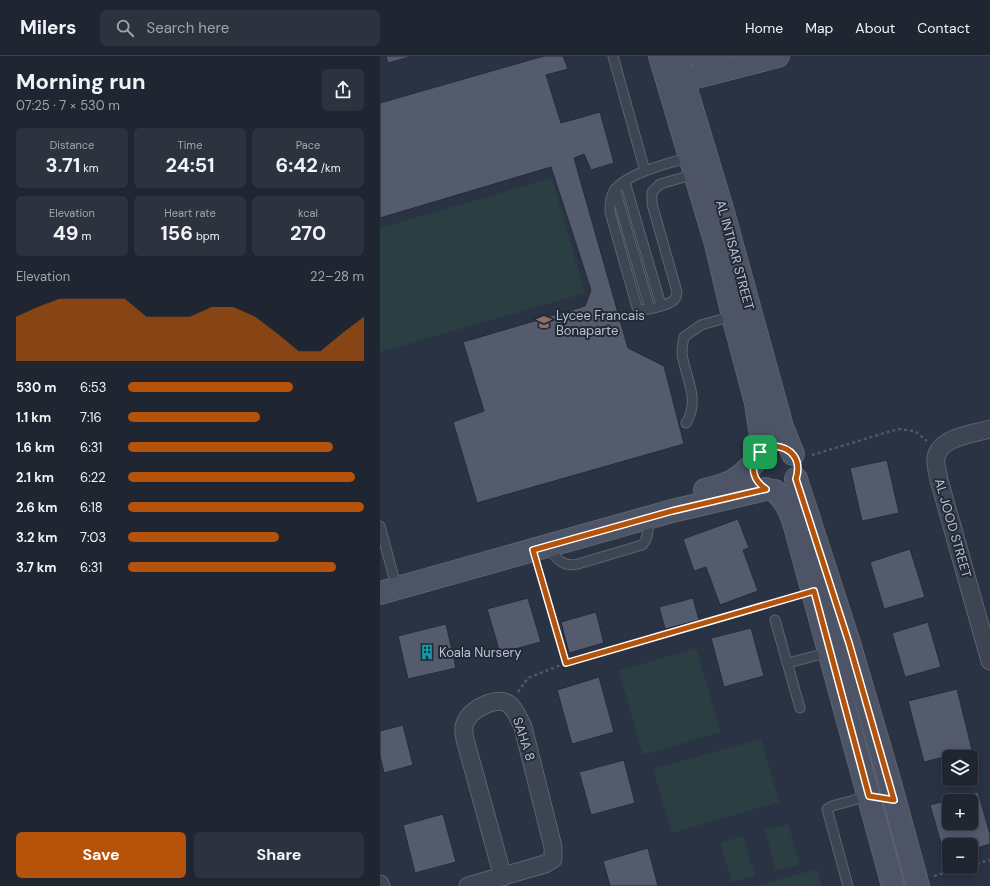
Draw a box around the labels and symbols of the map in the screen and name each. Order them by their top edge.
street label: AL INTISAR STREET [712,198,758,312]
place label: Lycee Francais Bonaparte [556,307,645,339]
school or university icon: Lycee Francais Bonaparte [535,313,553,331]
pin [743,435,777,469]
street label: AL JOOD STREET [931,476,975,580]
building icon: Koala Nursery [418,643,436,661]
place label: Koala Nursery [439,644,522,661]
street label: SAHA 8 [509,715,539,763]

